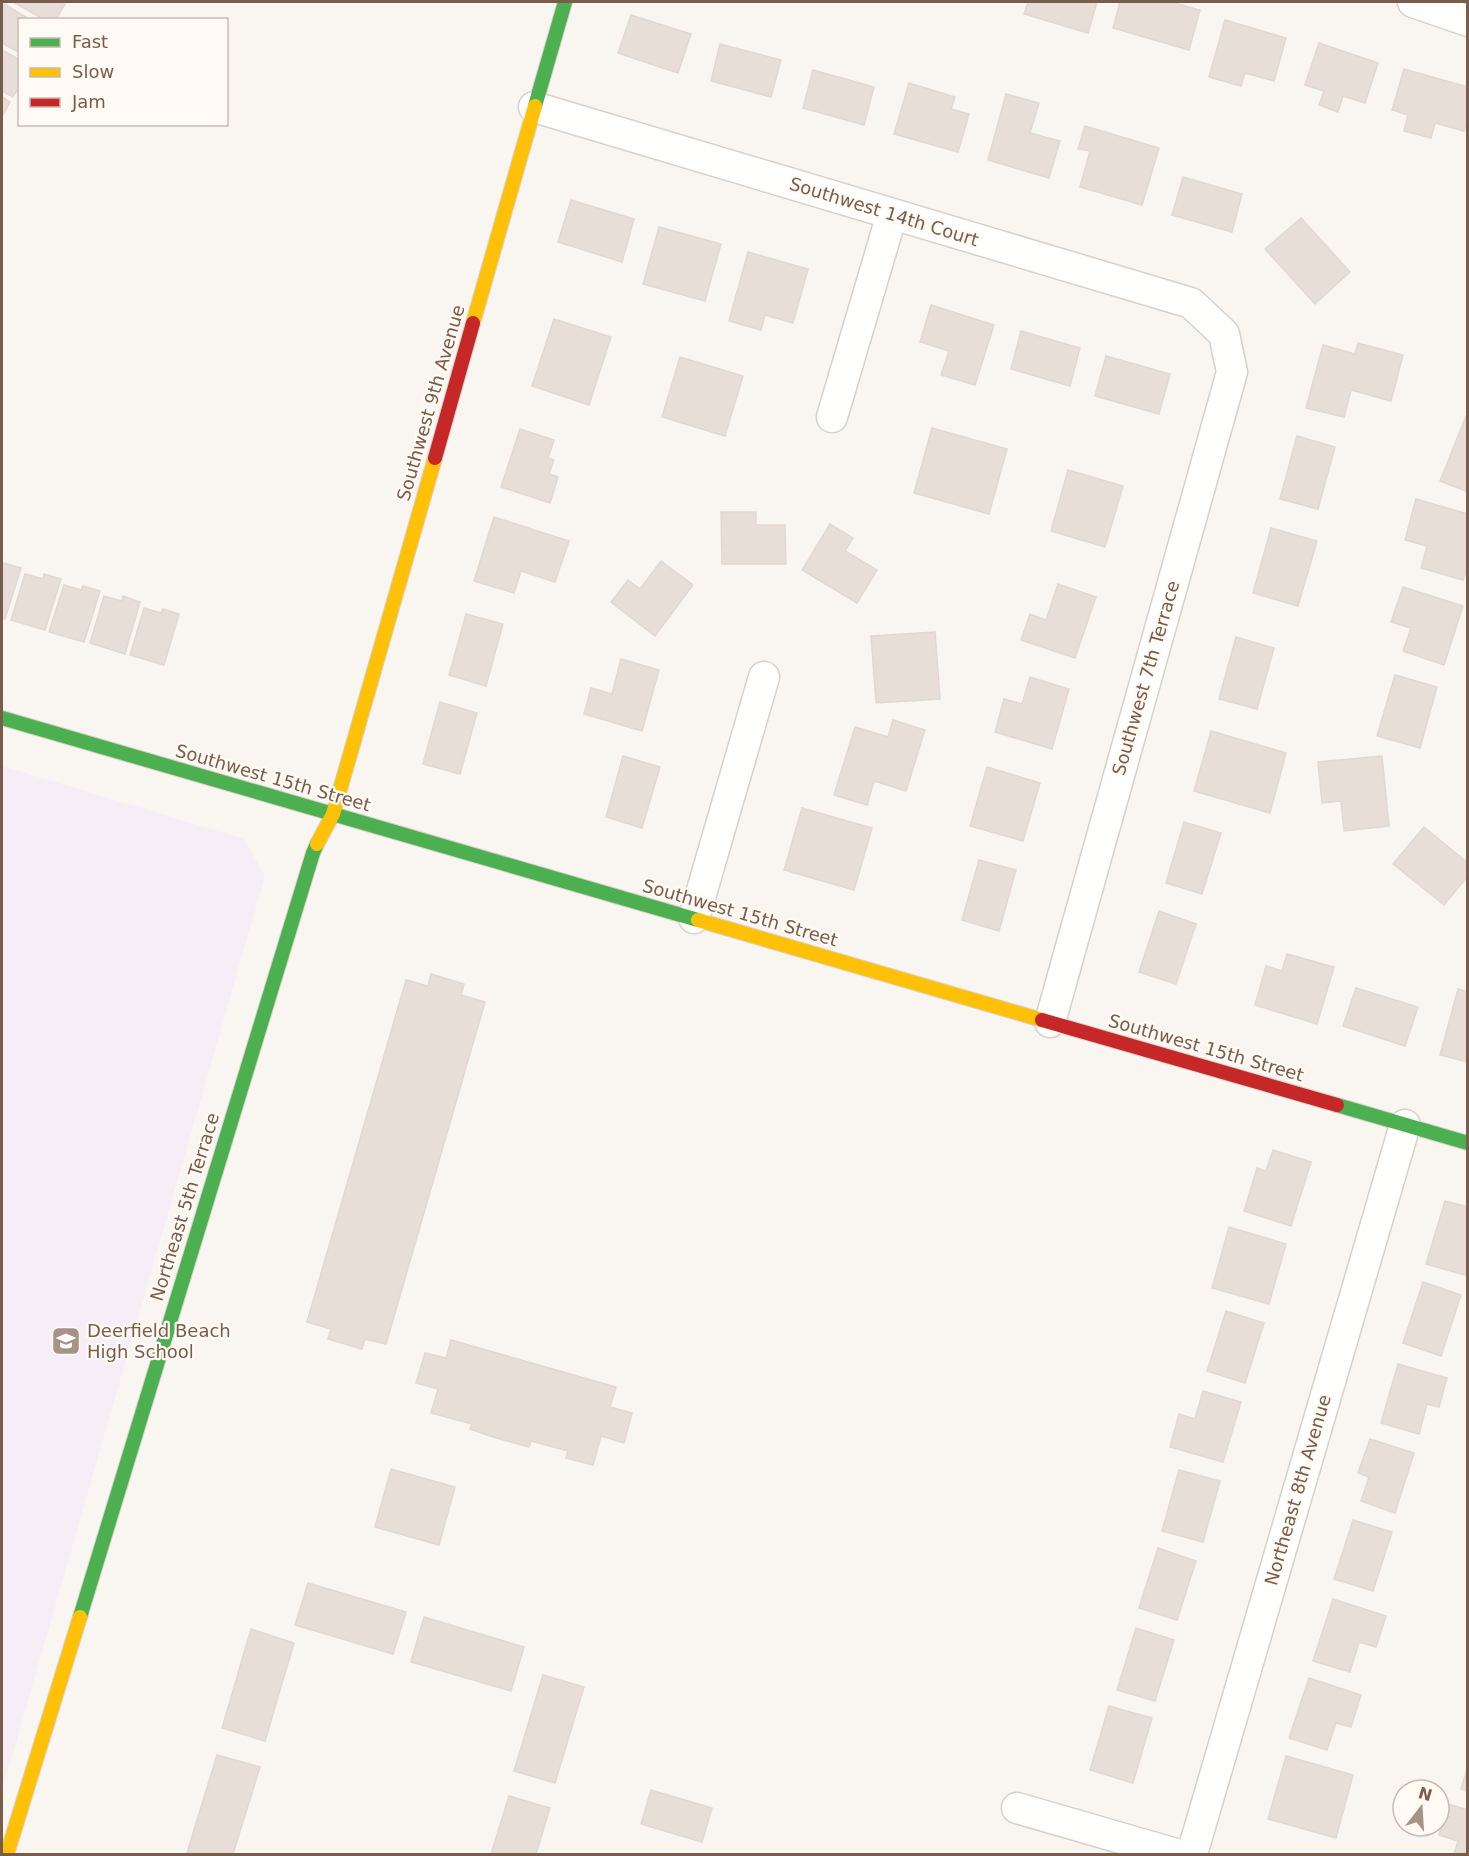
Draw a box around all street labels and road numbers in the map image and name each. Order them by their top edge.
street label: Southwest 14th Court [787,173,981,250]
street label: Southwest 9th Avenue [392,303,469,503]
street label: Southwest 7th Terrace [1108,578,1183,778]
street label: Southwest 15th Street [173,740,373,815]
street label: Southwest 15th Street [640,875,840,950]
street label: Southwest 15th Street [1106,1010,1306,1085]
street label: Northeast 5th Terrace [146,1110,223,1304]
street label: Northeast 8th Avenue [1260,1392,1335,1588]

